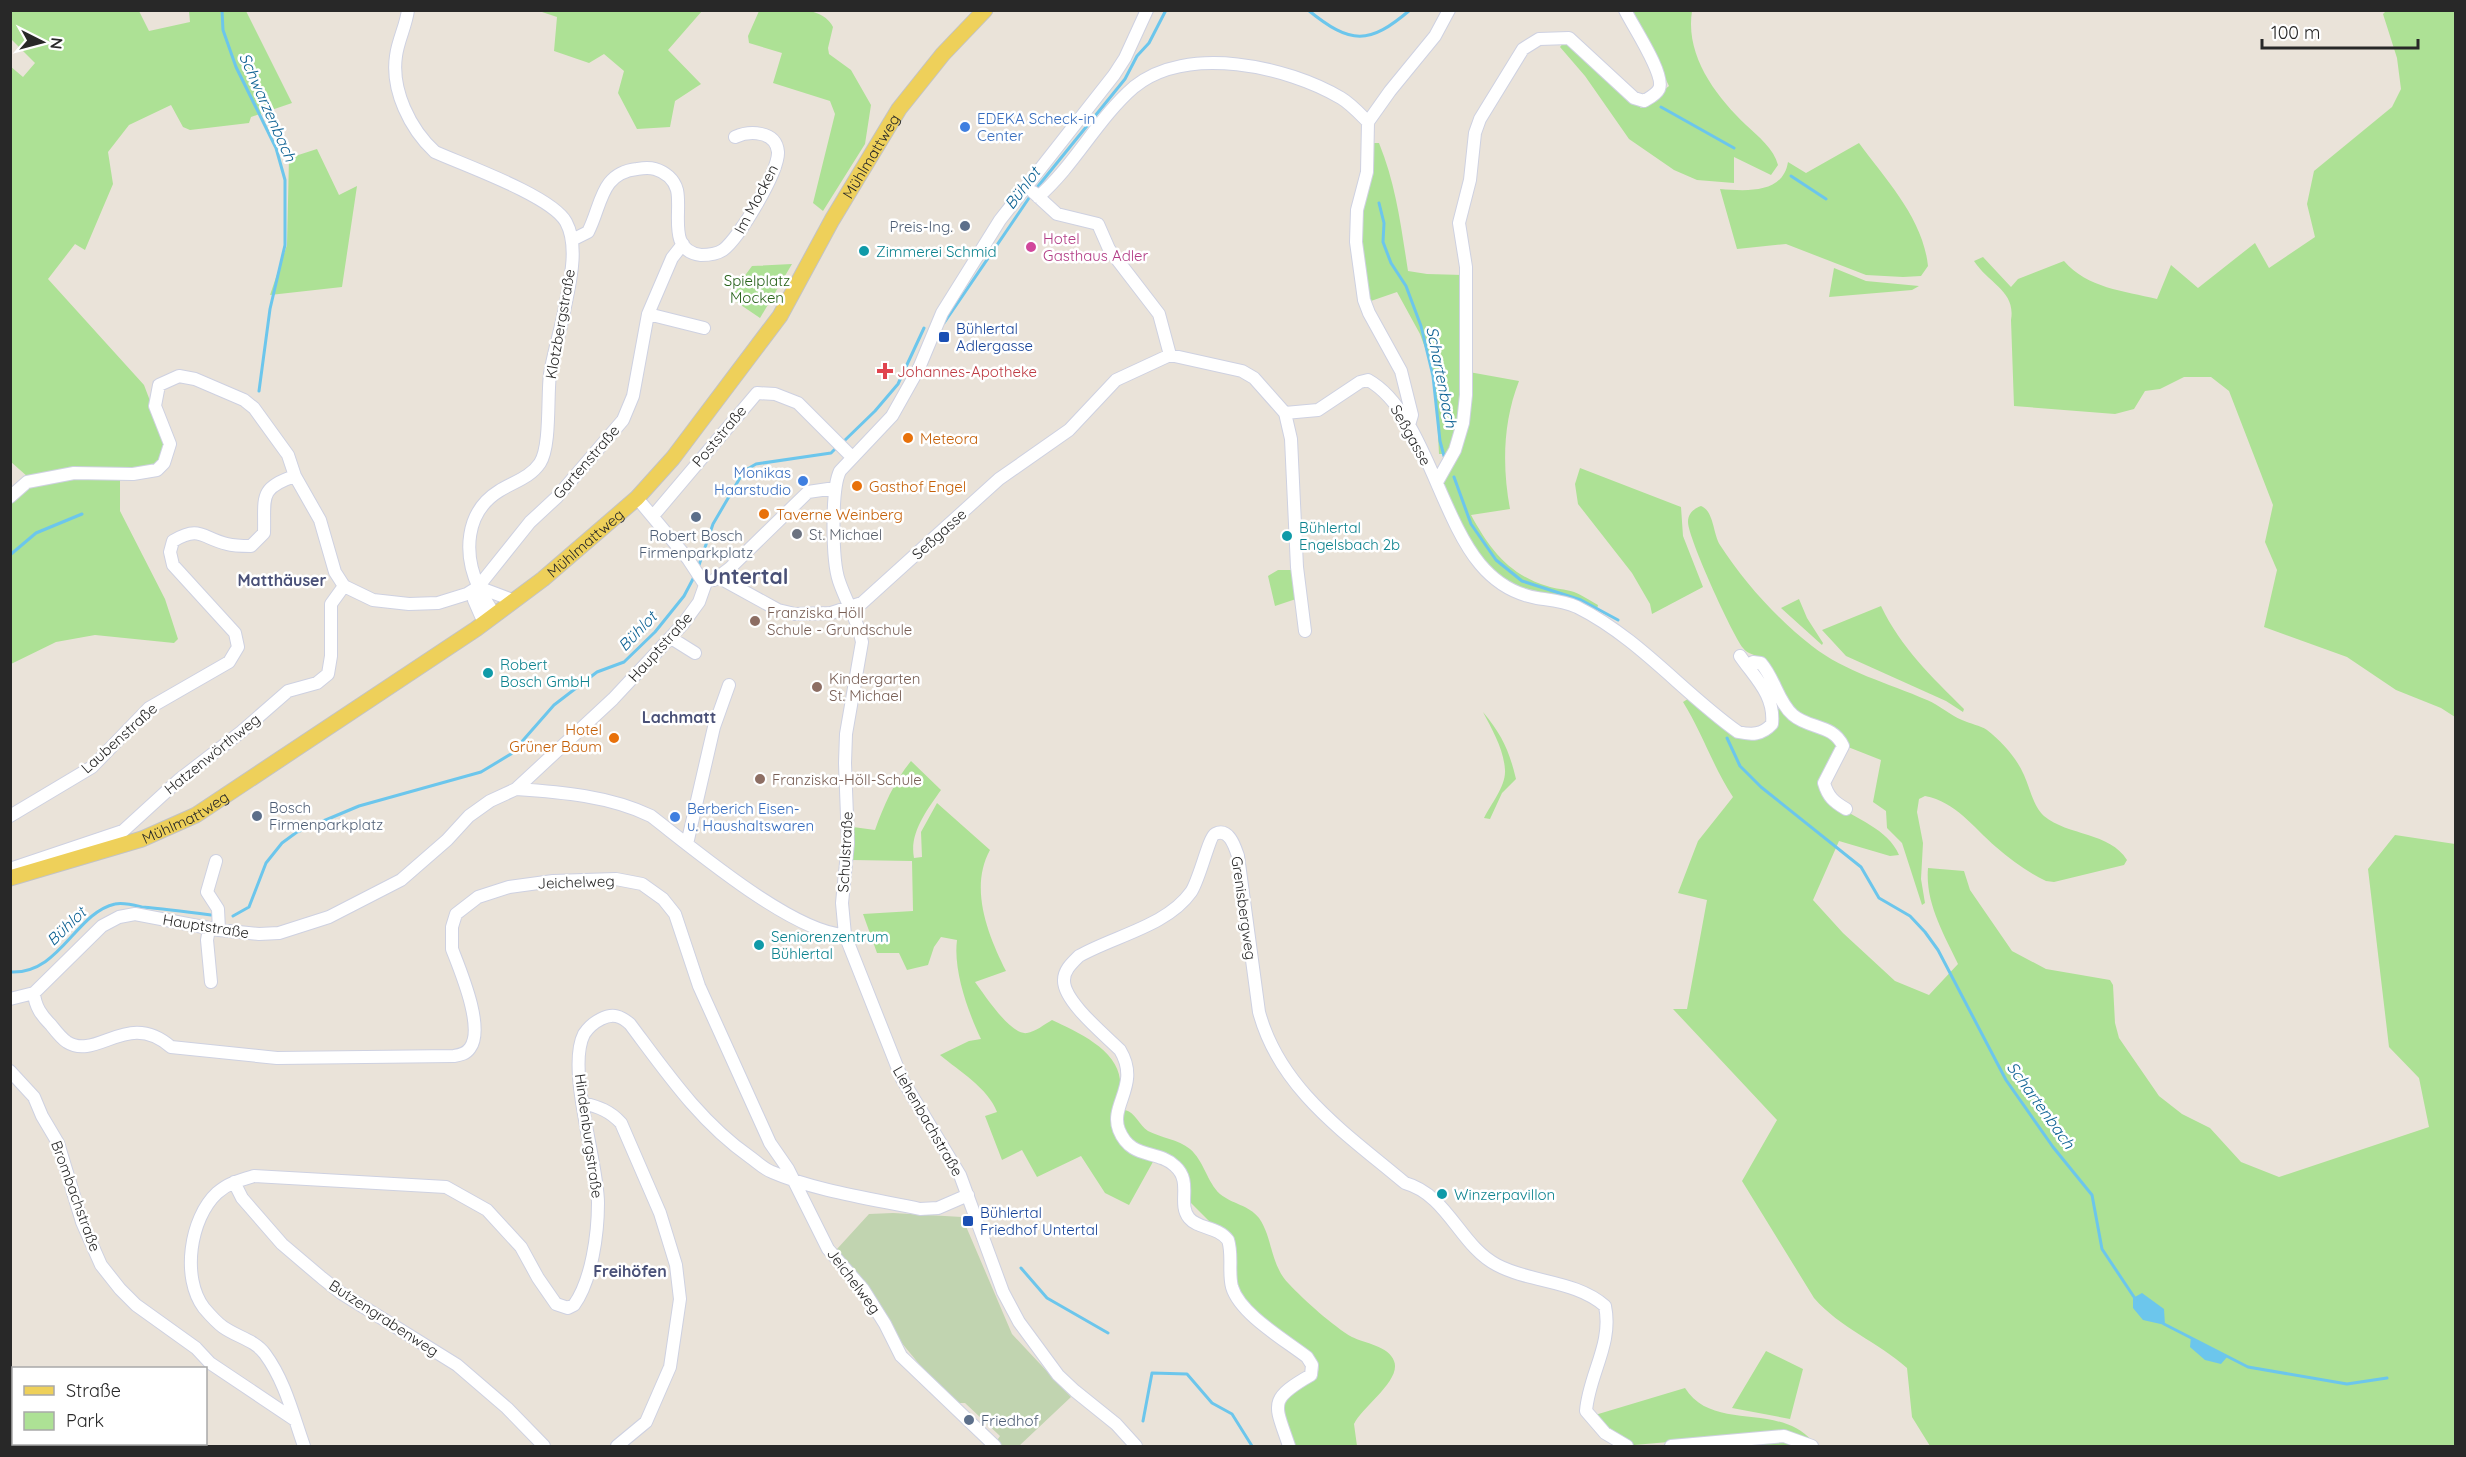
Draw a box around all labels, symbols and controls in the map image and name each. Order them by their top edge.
north arrow [12,12,72,72]
scale bar [2262,12,2418,50]
text: 100 m [2271,21,2320,44]
text: N [46,37,67,50]
water label: Schwarzenbach [235,50,301,165]
place label: EDEKA Scheck-in Center [977,109,1095,145]
street label: Mühlmattweg [838,110,903,202]
marker: EDEKA Scheck-in Center [958,120,972,134]
street label: Im Mocken [730,161,782,237]
water label: Bühlot [1000,162,1045,213]
place label: Preis-Ing. [890,217,953,236]
marker: Preis-Ing. [958,219,972,233]
place label: Hotel Gasthaus Adler [1043,229,1149,265]
marker: Hotel Gasthaus Adler [1024,240,1038,254]
place label: Zimmerei Schmid [876,242,997,261]
marker: Zimmerei Schmid [857,244,871,258]
street label: Klotzbergstraße [541,267,579,381]
park label: Spielplatz Mocken [724,271,790,307]
place label: Bühlertal Adlergasse [956,319,1033,355]
water label: Schartenbach [1422,325,1462,430]
marker: Bühlertal Adlergasse [937,330,951,344]
place label: Johannes-Apotheke [897,362,1037,381]
marker: Johannes-Apotheke [878,364,892,378]
street label: Poststraße [688,401,750,471]
street label: Seßgasse [1386,401,1436,469]
street label: Gartenstraße [549,421,623,503]
place label: Meteora [920,429,978,448]
marker: Meteora [901,431,915,445]
place label: Monikas Haarstudio [714,463,791,499]
marker: Monikas Haarstudio [796,474,810,488]
place label: Gasthof Engel [869,477,966,496]
marker: Gasthof Engel [850,479,864,493]
street label: Mühlmattweg [543,504,627,581]
place label: Taverne Weinberg [776,505,903,524]
street label: Seßgasse [908,505,970,563]
marker: Taverne Weinberg [757,507,771,521]
marker: Robert Bosch Firmenparkplatz [689,510,703,524]
place label: Bühlertal Engelsbach 2b [1299,518,1400,554]
place label: St. Michael [809,525,882,544]
place label: Robert Bosch Firmenparkplatz [639,526,753,562]
marker: St. Michael [790,527,804,541]
marker: Bühlertal Engelsbach 2b [1280,529,1294,543]
district label: Untertal [704,563,788,589]
district label: Matthäuser [238,570,327,590]
place label: Franziska Höll Schule - Grundschule [767,603,912,639]
water label: Bühlot [613,606,662,655]
street label: Hauptstraße [624,608,696,686]
marker: Franziska Höll Schule - Grundschule [748,614,762,628]
place label: Robert Bosch GmbH [500,655,590,691]
marker: Robert Bosch GmbH [481,666,495,680]
place label: Kindergarten St. Michael [829,669,920,705]
marker: Kindergarten St. Michael [810,680,824,694]
street label: Laubenstraße [77,699,161,777]
district label: Lachmatt [642,707,716,727]
street label: Hatzenwörthweg [160,710,264,798]
place label: Hotel Grüner Baum [509,720,602,756]
marker: Hotel Grüner Baum [607,731,621,745]
place label: Franziska-Höll-Schule [772,770,922,789]
marker: Franziska-Höll-Schule [753,772,767,786]
street label: Mühlmattweg [139,787,232,847]
place label: Bosch Firmenparkplatz [269,798,383,834]
place label: Berberich Eisen- u. Haushaltswaren [687,799,814,835]
marker: Bosch Firmenparkplatz [250,809,264,823]
marker: Berberich Eisen- u. Haushaltswaren [668,810,682,824]
street label: Schulstraße [833,811,857,893]
street label: Grenisbergweg [1227,855,1261,961]
street label: Jeichelweg [537,871,615,893]
water label: Bühlot [42,901,91,950]
street label: Hauptstraße [161,910,251,942]
place label: Seniorenzentrum Bühlertal [771,927,889,963]
marker: Seniorenzentrum Bühlertal [752,938,766,952]
water label: Schartenbach [2003,1058,2080,1153]
street label: Liehenbachstraße [889,1062,967,1180]
street label: Hindenburgstraße [571,1072,607,1200]
street label: Brombachstraße [47,1138,105,1254]
place label: Winzerpavillon [1454,1185,1555,1204]
marker: Winzerpavillon [1435,1187,1449,1201]
place label: Bühlertal Friedhof Untertal [980,1203,1098,1239]
marker: Bühlertal Friedhof Untertal [961,1214,975,1228]
street label: Jeichelweg [823,1244,885,1318]
district label: Freihöfen [593,1261,667,1281]
street label: Butzengrabenweg [326,1275,442,1361]
legend [12,1367,207,1445]
text: Straße [66,1379,121,1402]
text: Park [66,1409,104,1432]
place label: Friedhof [981,1411,1039,1430]
marker: Friedhof [962,1413,976,1427]

